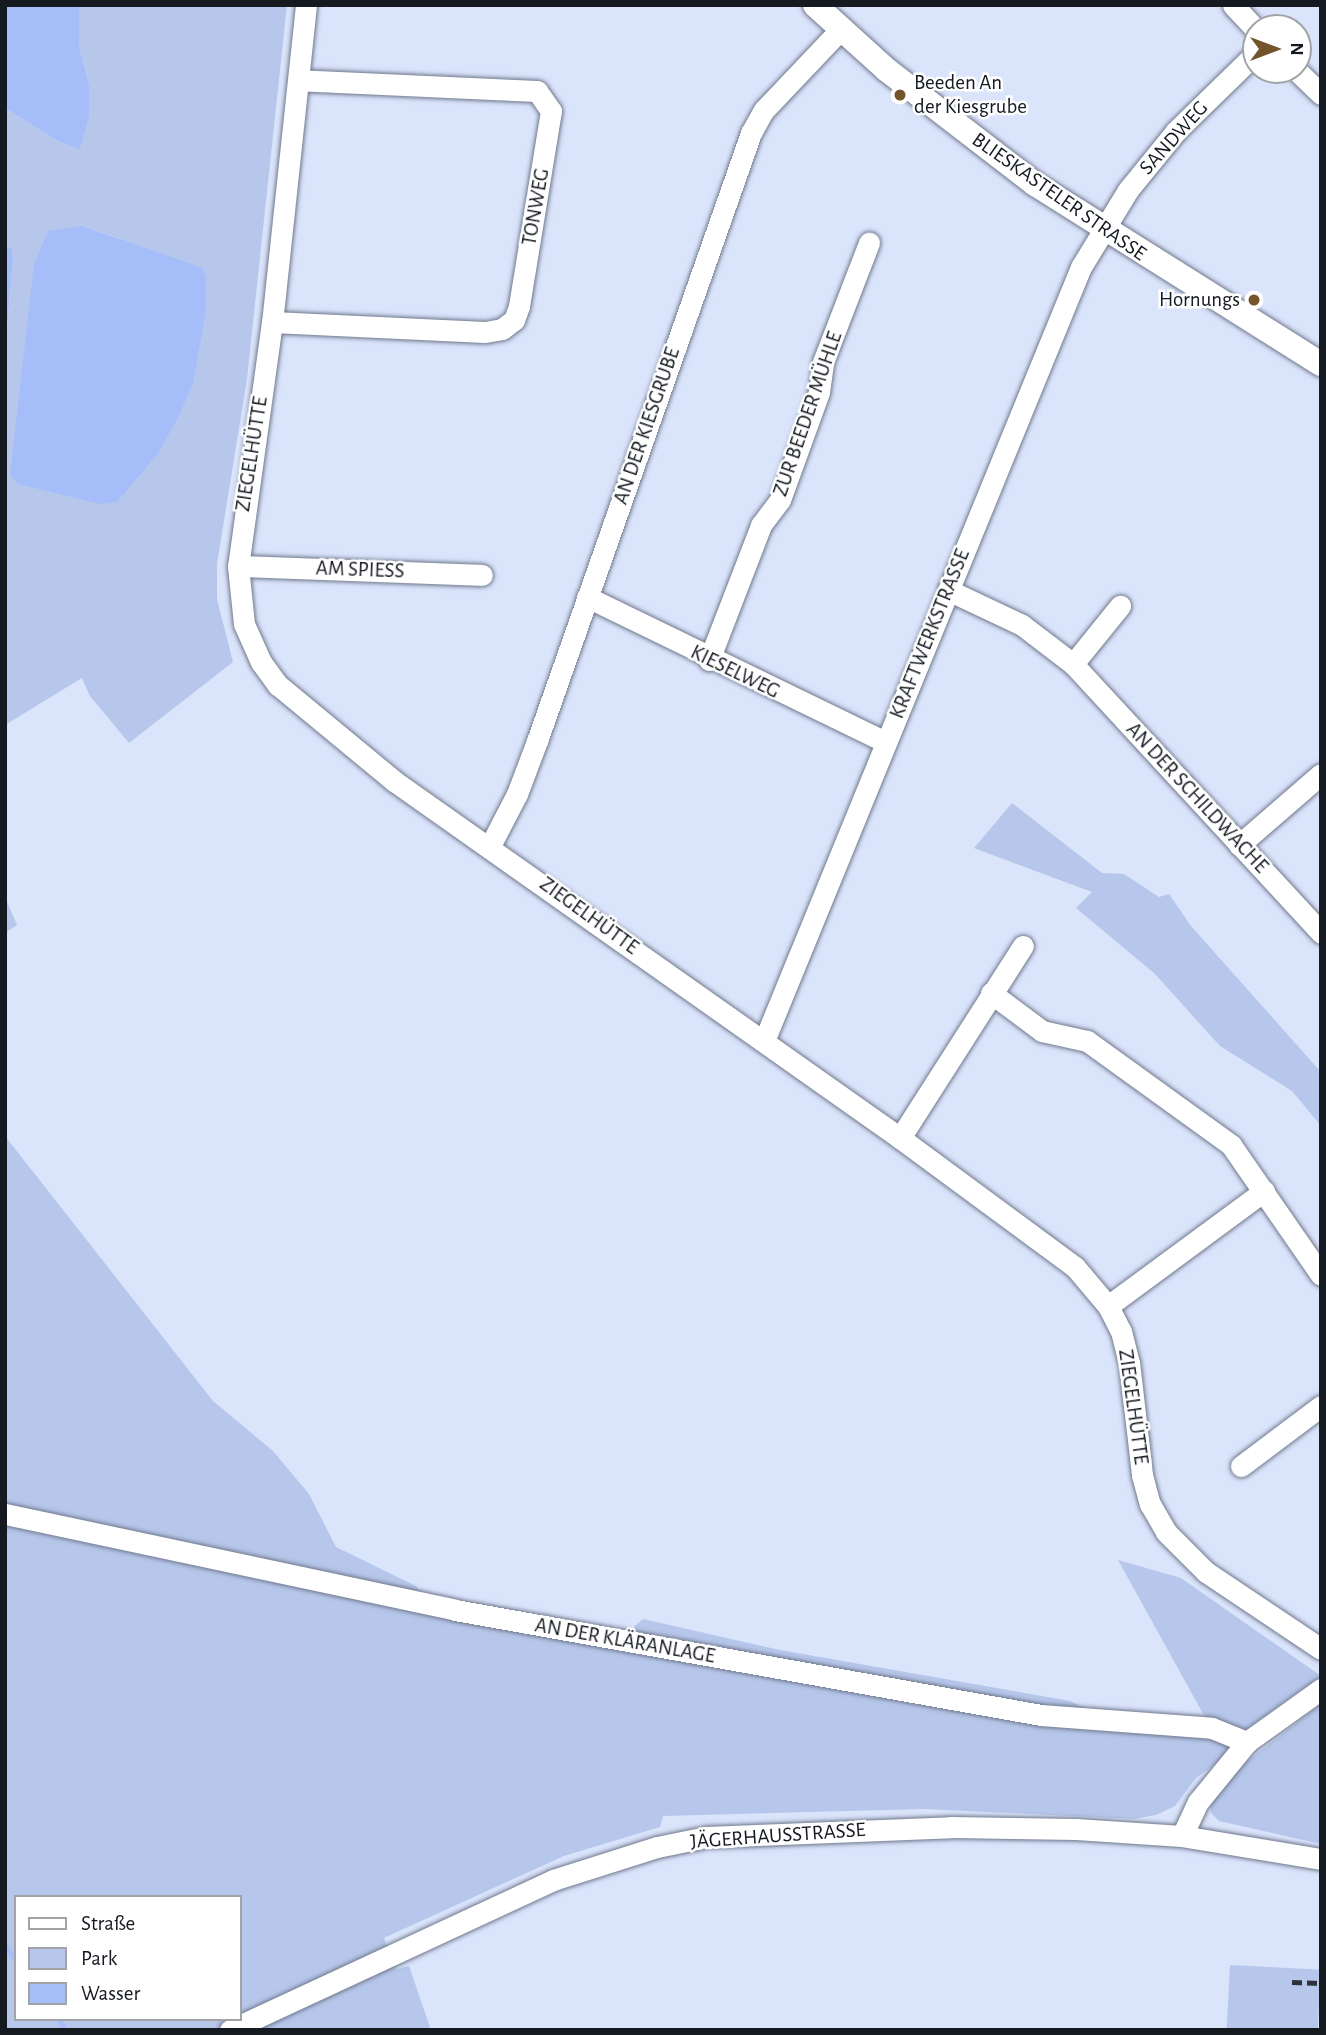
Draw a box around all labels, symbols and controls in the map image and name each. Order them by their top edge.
north arrow [1242,14,1312,84]
text: N [1287,42,1306,56]
place label: Beeden An der Kiesgrube [914,70,1027,120]
marker: Beeden An der Kiesgrube [892,87,908,103]
street label: SANDWEG [1134,96,1214,180]
street label: BLIESKASTELER STRASSE [967,127,1151,267]
street label: TONWEG [517,166,555,248]
place label: Hornungs [1159,287,1240,313]
marker: Hornungs [1246,292,1262,308]
street label: ZUR BEEDER MÜHLE [768,328,848,500]
street label: AN DER KIESGRUBE [608,344,686,508]
street label: ZIEGELHÜTTE [230,395,274,513]
street label: KRAFTWERKSTRASSE [884,545,976,723]
street label: AM SPIESS [315,556,405,584]
street label: KIESELWEG [686,640,784,704]
street label: AN DER SCHILDWACHE [1121,717,1273,879]
street label: ZIEGELHÜTTE [535,872,643,960]
street label: ZIEGELHÜTTE [1112,1348,1154,1466]
street label: AN DER KLÄRANLAGE [533,1613,717,1669]
street label: JÄGERHAUSSTRASSE [690,1817,866,1855]
legend [14,1895,242,2021]
text: Straße [81,1913,135,1934]
text: Park [81,1948,117,1969]
text: Wasser [81,1983,140,2004]

